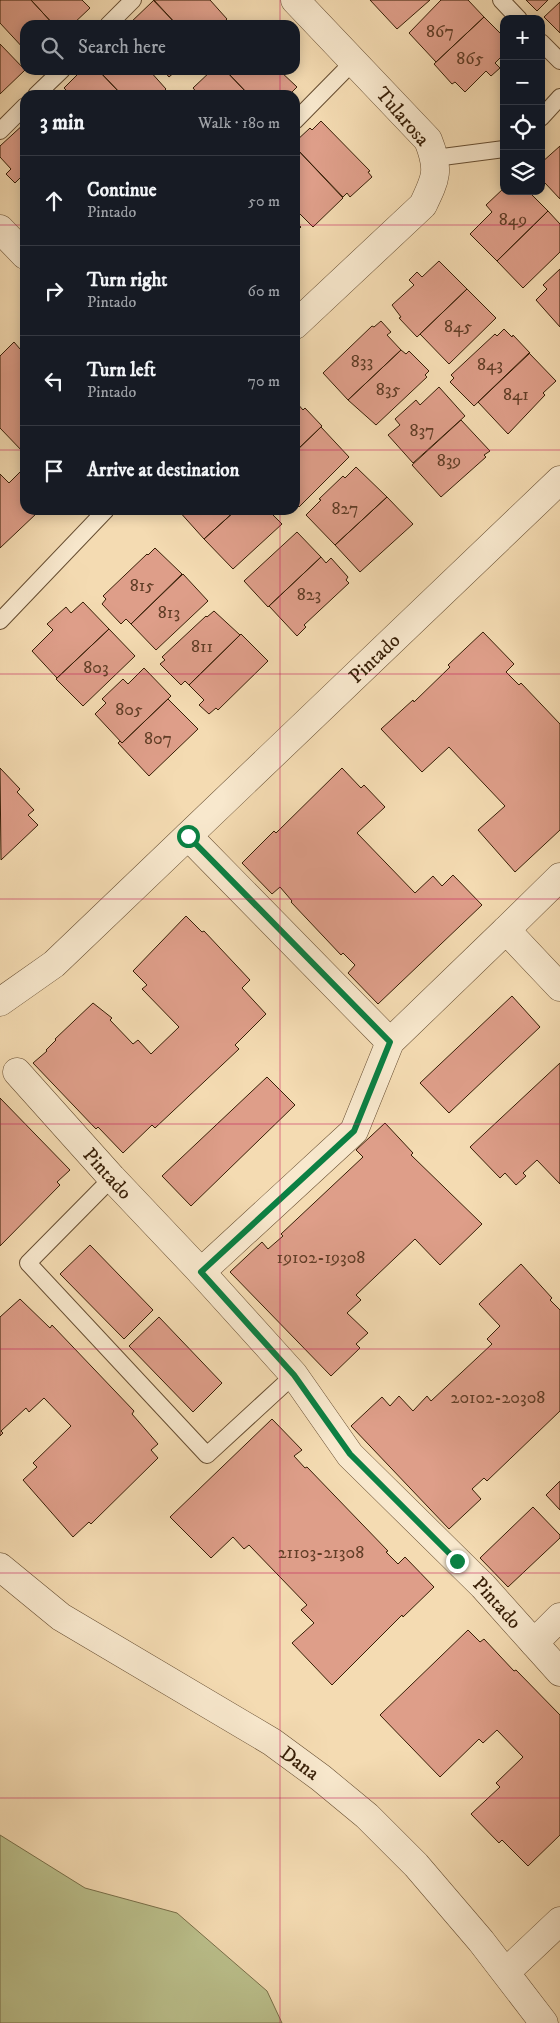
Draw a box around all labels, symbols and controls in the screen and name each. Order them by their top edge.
map controls [500,15,545,195]
button: + [500,15,545,60]
search box [20,20,300,75]
house number: 867 [426,21,454,43]
icon: search [38,34,66,62]
text: Search here [78,36,166,59]
house number: 865 [456,48,484,70]
button: − [500,60,545,105]
street label: Tularosa [369,82,435,152]
button: locate [500,105,545,150]
text: 3 min [40,110,85,136]
text: Walk · 180 m [198,113,280,133]
button: layers [500,150,545,195]
text: Continue [87,179,157,202]
icon: ahead [40,187,68,215]
text: 50 m [248,191,280,211]
text: Pintado [87,202,136,222]
house number: 849 [499,209,527,231]
text: Turn right [87,269,167,292]
icon: right [40,277,68,305]
text: 60 m [248,281,280,301]
text: Pintado [87,292,136,312]
house number: 845 [444,316,472,338]
house number: 833 [351,351,373,373]
house number: 843 [477,354,503,376]
text: Turn left [87,359,156,382]
icon: left [40,367,68,395]
text: 70 m [248,371,280,391]
house number: 835 [376,379,400,401]
text: Pintado [87,382,136,402]
house number: 841 [503,384,529,406]
house number: 837 [409,420,435,442]
house number: 839 [437,450,461,472]
icon: arrive [40,457,68,485]
text: Arrive at destination [87,459,239,482]
house number: 827 [332,498,358,520]
house number: 815 [130,575,154,597]
house number: 823 [297,584,321,606]
house number: 813 [158,602,180,624]
street label: Pintado [344,629,406,689]
house number: 811 [191,636,213,658]
house number: 803 [83,657,109,679]
house number: 805 [115,699,143,721]
house number: 807 [144,728,172,750]
route start [177,825,200,848]
street label: Pintado [77,1143,137,1205]
house number: 19102-19308 [277,1247,365,1269]
house number: 20102-20308 [451,1387,545,1409]
house number: 21103-21308 [278,1542,364,1564]
route end [446,1550,469,1573]
street label: Pintado [467,1572,527,1635]
street label: Dana [275,1741,324,1787]

